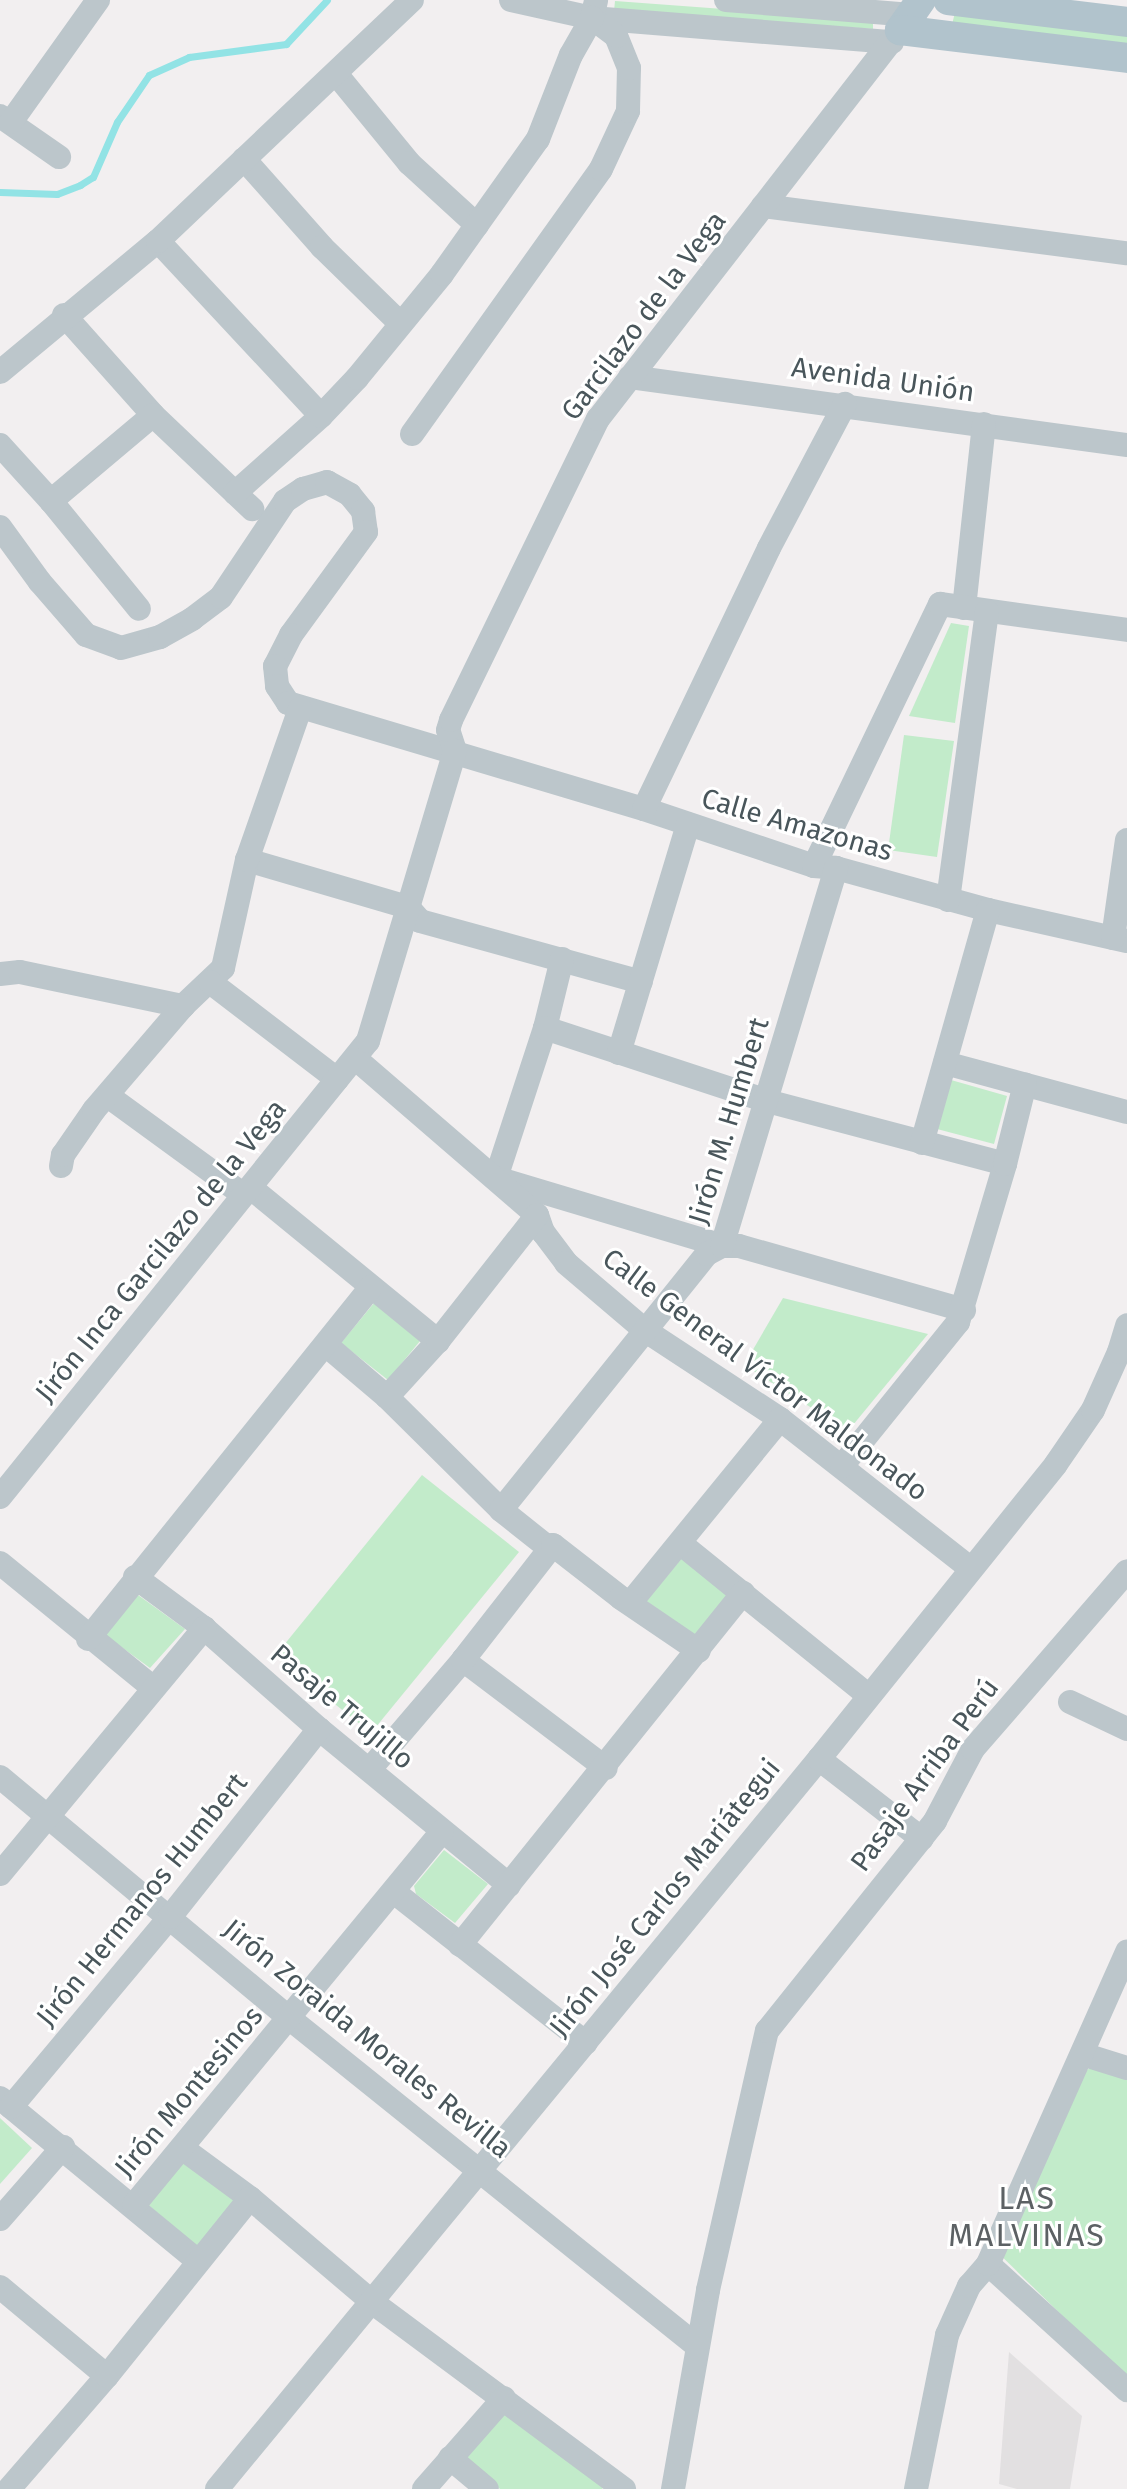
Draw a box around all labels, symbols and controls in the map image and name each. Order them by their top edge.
street label: Garcilazo de la Vega [555,205,733,427]
street label: Avenida Unión [789,351,977,409]
street label: Calle Amazonas [697,782,897,868]
street label: Jirón M. Humbert [682,1013,776,1229]
street label: Jirón Inca Garcilazo de la Vega [28,1093,294,1409]
street label: Calle General Víctor Maldonado [596,1242,934,1508]
street label: Pasaje Trujillo [263,1637,421,1777]
street label: Pasaje Arriba Perú [844,1672,1006,1878]
street label: Jirón José Carlos Mariátegui [542,1752,788,2044]
street label: Jirón Hermanos Humbert [29,1767,255,2033]
street label: Jirón Zoraida Morales Revilla [216,1912,518,2166]
street label: Jirón Montesinos [108,2000,270,2184]
district label: LAS MALVINAS [948,2180,1106,2255]

